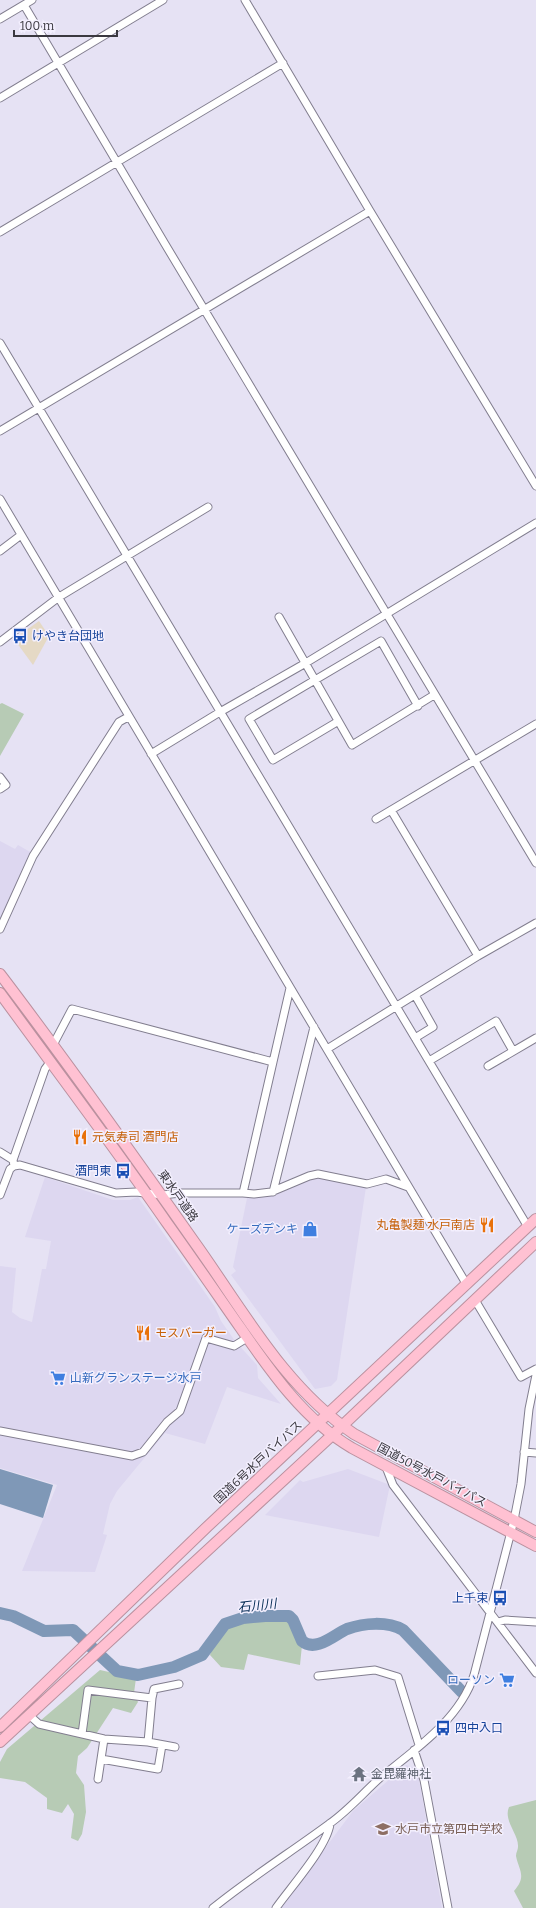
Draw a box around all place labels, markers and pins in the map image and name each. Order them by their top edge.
bus stop icon: けやき台団地 [11,627,29,645]
place label: けやき台団地 [32,629,104,643]
restaurant icon: 元気寿司 酒門店 [71,1128,89,1146]
place label: 元気寿司 酒門店 [92,1130,178,1144]
bus stop icon: 酒門東 [114,1162,132,1180]
place label: 酒門東 [75,1164,111,1178]
restaurant icon: 丸亀製麺 水戸南店 [478,1216,496,1234]
place label: 丸亀製麺 水戸南店 [377,1218,475,1232]
shop icon: ケーズデンキ [301,1220,319,1238]
place label: ケーズデンキ [227,1222,298,1236]
restaurant icon: モスバーガー [134,1324,152,1342]
place label: モスバーガー [155,1326,227,1340]
supermarket icon: 山新グランステージ水戸 [49,1369,67,1387]
place label: 山新グランステージ水戸 [70,1371,202,1385]
bus stop icon: 上千束 [491,1589,509,1607]
place label: 上千束 [452,1591,489,1605]
supermarket icon: ローソン [498,1671,516,1689]
place label: ローソン [447,1673,495,1687]
bus stop icon: 四中入口 [434,1719,452,1737]
place label: 四中入口 [455,1721,503,1735]
temple icon: 金毘羅神社 [350,1765,368,1783]
place label: 金毘羅神社 [371,1767,431,1781]
school or university icon: 水戸市立第四中学校 [374,1820,392,1838]
place label: 水戸市立第四中学校 [395,1822,503,1836]

